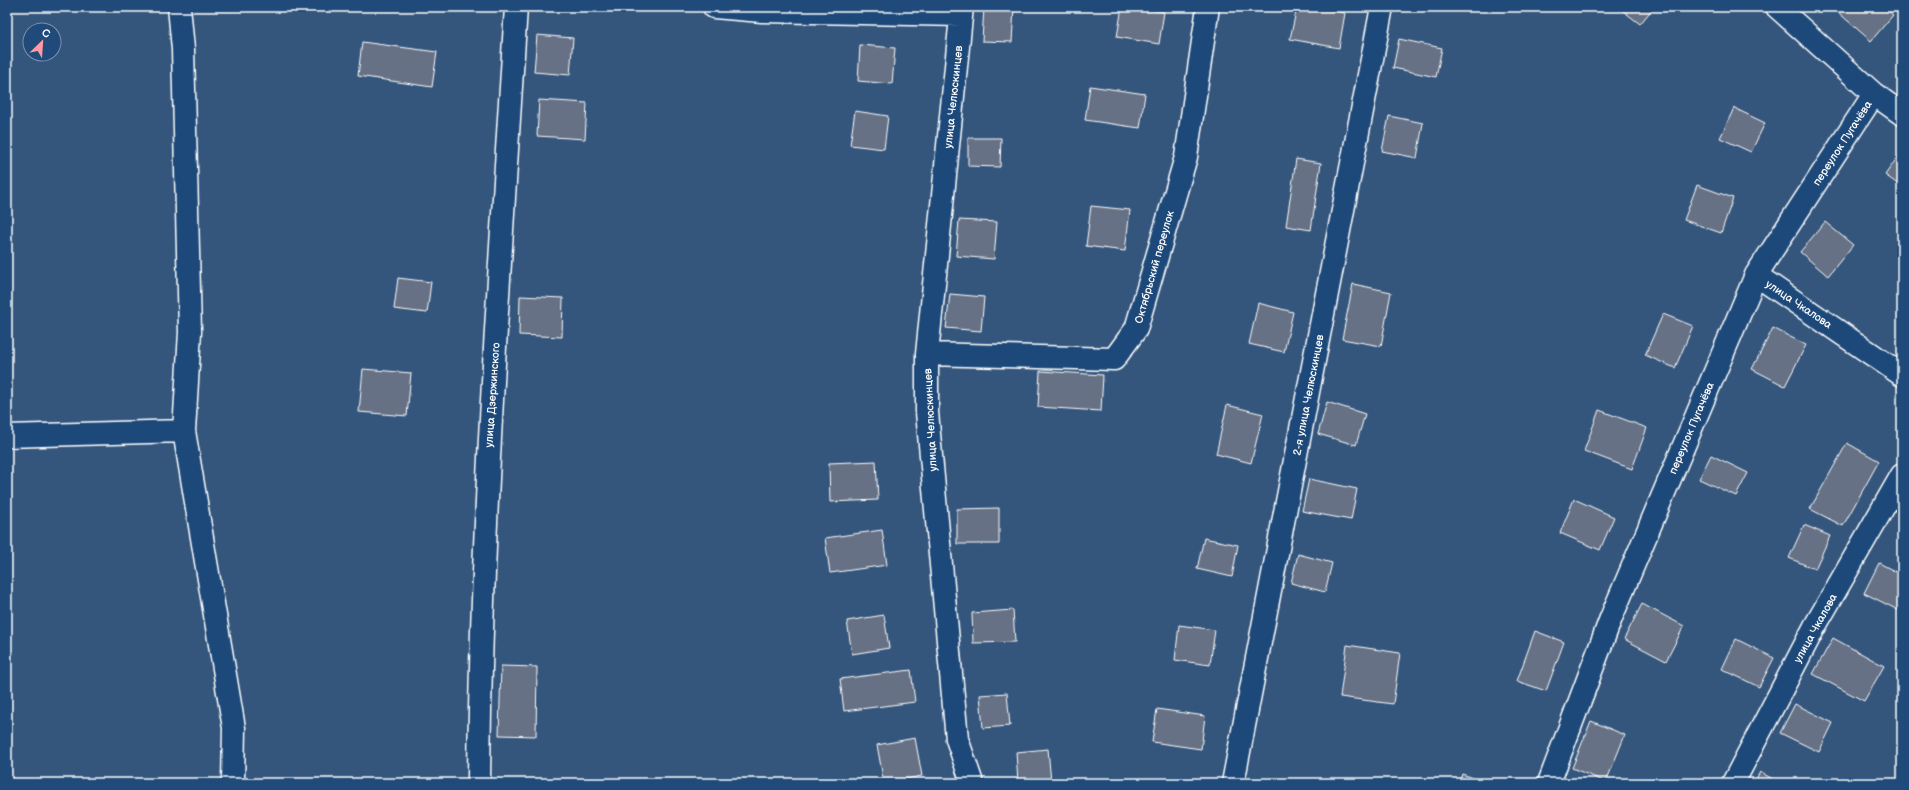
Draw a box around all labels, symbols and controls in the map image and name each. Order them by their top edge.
north arrow [22,22,62,62]
text: С [40,26,53,41]
street label: улица Челюскинцев [942,45,965,149]
street label: переулок Пугачёва [1810,98,1875,188]
street label: Октябрьский переулок [1132,209,1177,325]
street label: улица Чкалова [1763,277,1835,332]
street label: 2-я улица Челюскинцев [1290,333,1327,457]
street label: улица Дзержинского [482,342,503,448]
street label: улица Челюскинцев [921,368,940,472]
street label: переулок Пугачёва [1666,380,1717,476]
street label: улица Чкалова [1791,591,1840,665]

